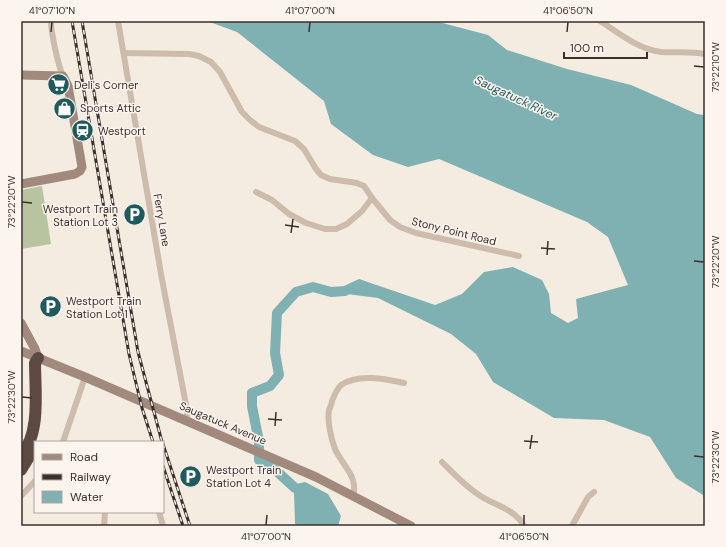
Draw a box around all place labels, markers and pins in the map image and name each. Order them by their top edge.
supermarket icon: Deli's Corner [46,72,72,98]
place label: Deli's Corner [74,78,138,92]
shop icon: Sports Attic [51,95,77,121]
place label: Sports Attic [80,101,141,115]
station icon: Westport [70,118,96,144]
place label: Westport [98,124,146,138]
place label: Westport Train Station Lot 3 [43,202,118,229]
parking icon: Westport Train Station Lot 3 [121,202,147,228]
parking icon: Westport Train Station Lot 1 [37,294,63,320]
place label: Westport Train Station Lot 1 [66,294,141,321]
parking icon: Westport Train Station Lot 4 [177,463,203,489]
place label: Westport Train Station Lot 4 [206,463,281,490]

